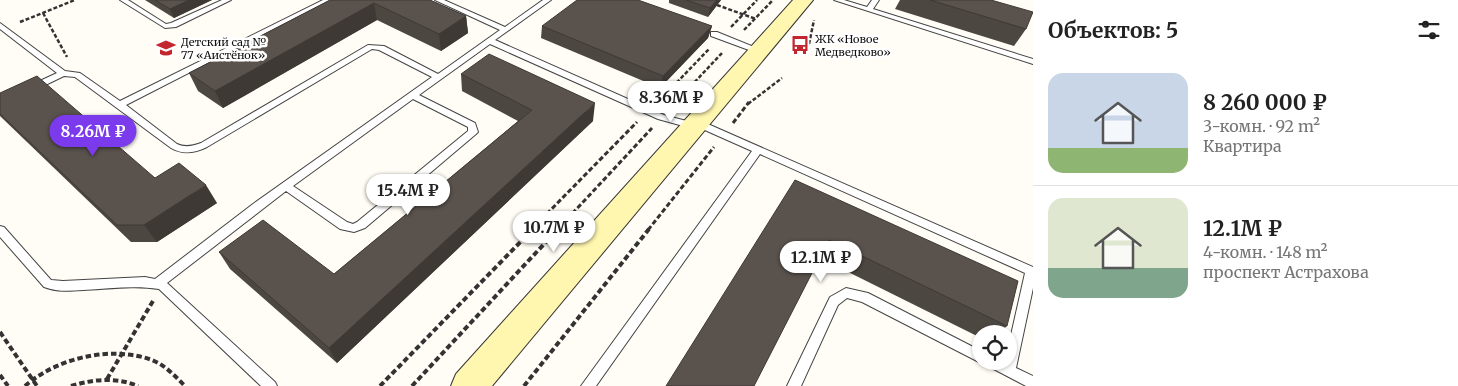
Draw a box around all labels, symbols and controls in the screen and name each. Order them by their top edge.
icon: filters [1415,16,1443,44]
text: Объектов: 5 [1048,17,1178,44]
place label: ЖК «Новое Медведково» [815,32,891,59]
bus stop icon: ЖК «Новое Медведково» [789,34,811,56]
place label: Детский сад № 77 «Аистёнок» [181,35,267,62]
school or university icon: Детский сад № 77 «Аистёнок» [155,37,177,59]
pin: 8.36M ₽ [625,80,717,123]
text: 8.36M ₽ [639,87,703,107]
text: 8 260 000 ₽ [1203,89,1327,116]
icon: home [1088,93,1148,153]
pin: 8.26M ₽ [47,114,139,157]
text: 3-комн. · 92 m² [1203,116,1320,136]
text: 8.26M ₽ [60,121,126,141]
text: Квартира [1203,136,1282,156]
pin: 15.4M ₽ [362,174,454,216]
text: 15.4M ₽ [377,180,439,200]
pin: 10.7M ₽ [508,210,600,253]
text: 12.1M ₽ [1203,215,1282,242]
text: 10.7M ₽ [524,217,584,237]
icon: home [1088,218,1148,278]
pin: 12.1M ₽ [775,240,867,283]
text: 4-комн. · 148 m² [1203,242,1327,262]
text: 12.1M ₽ [791,247,851,267]
text: проспект Астрахова [1203,262,1369,282]
map controls [972,325,1017,370]
button: locate [972,325,1017,370]

